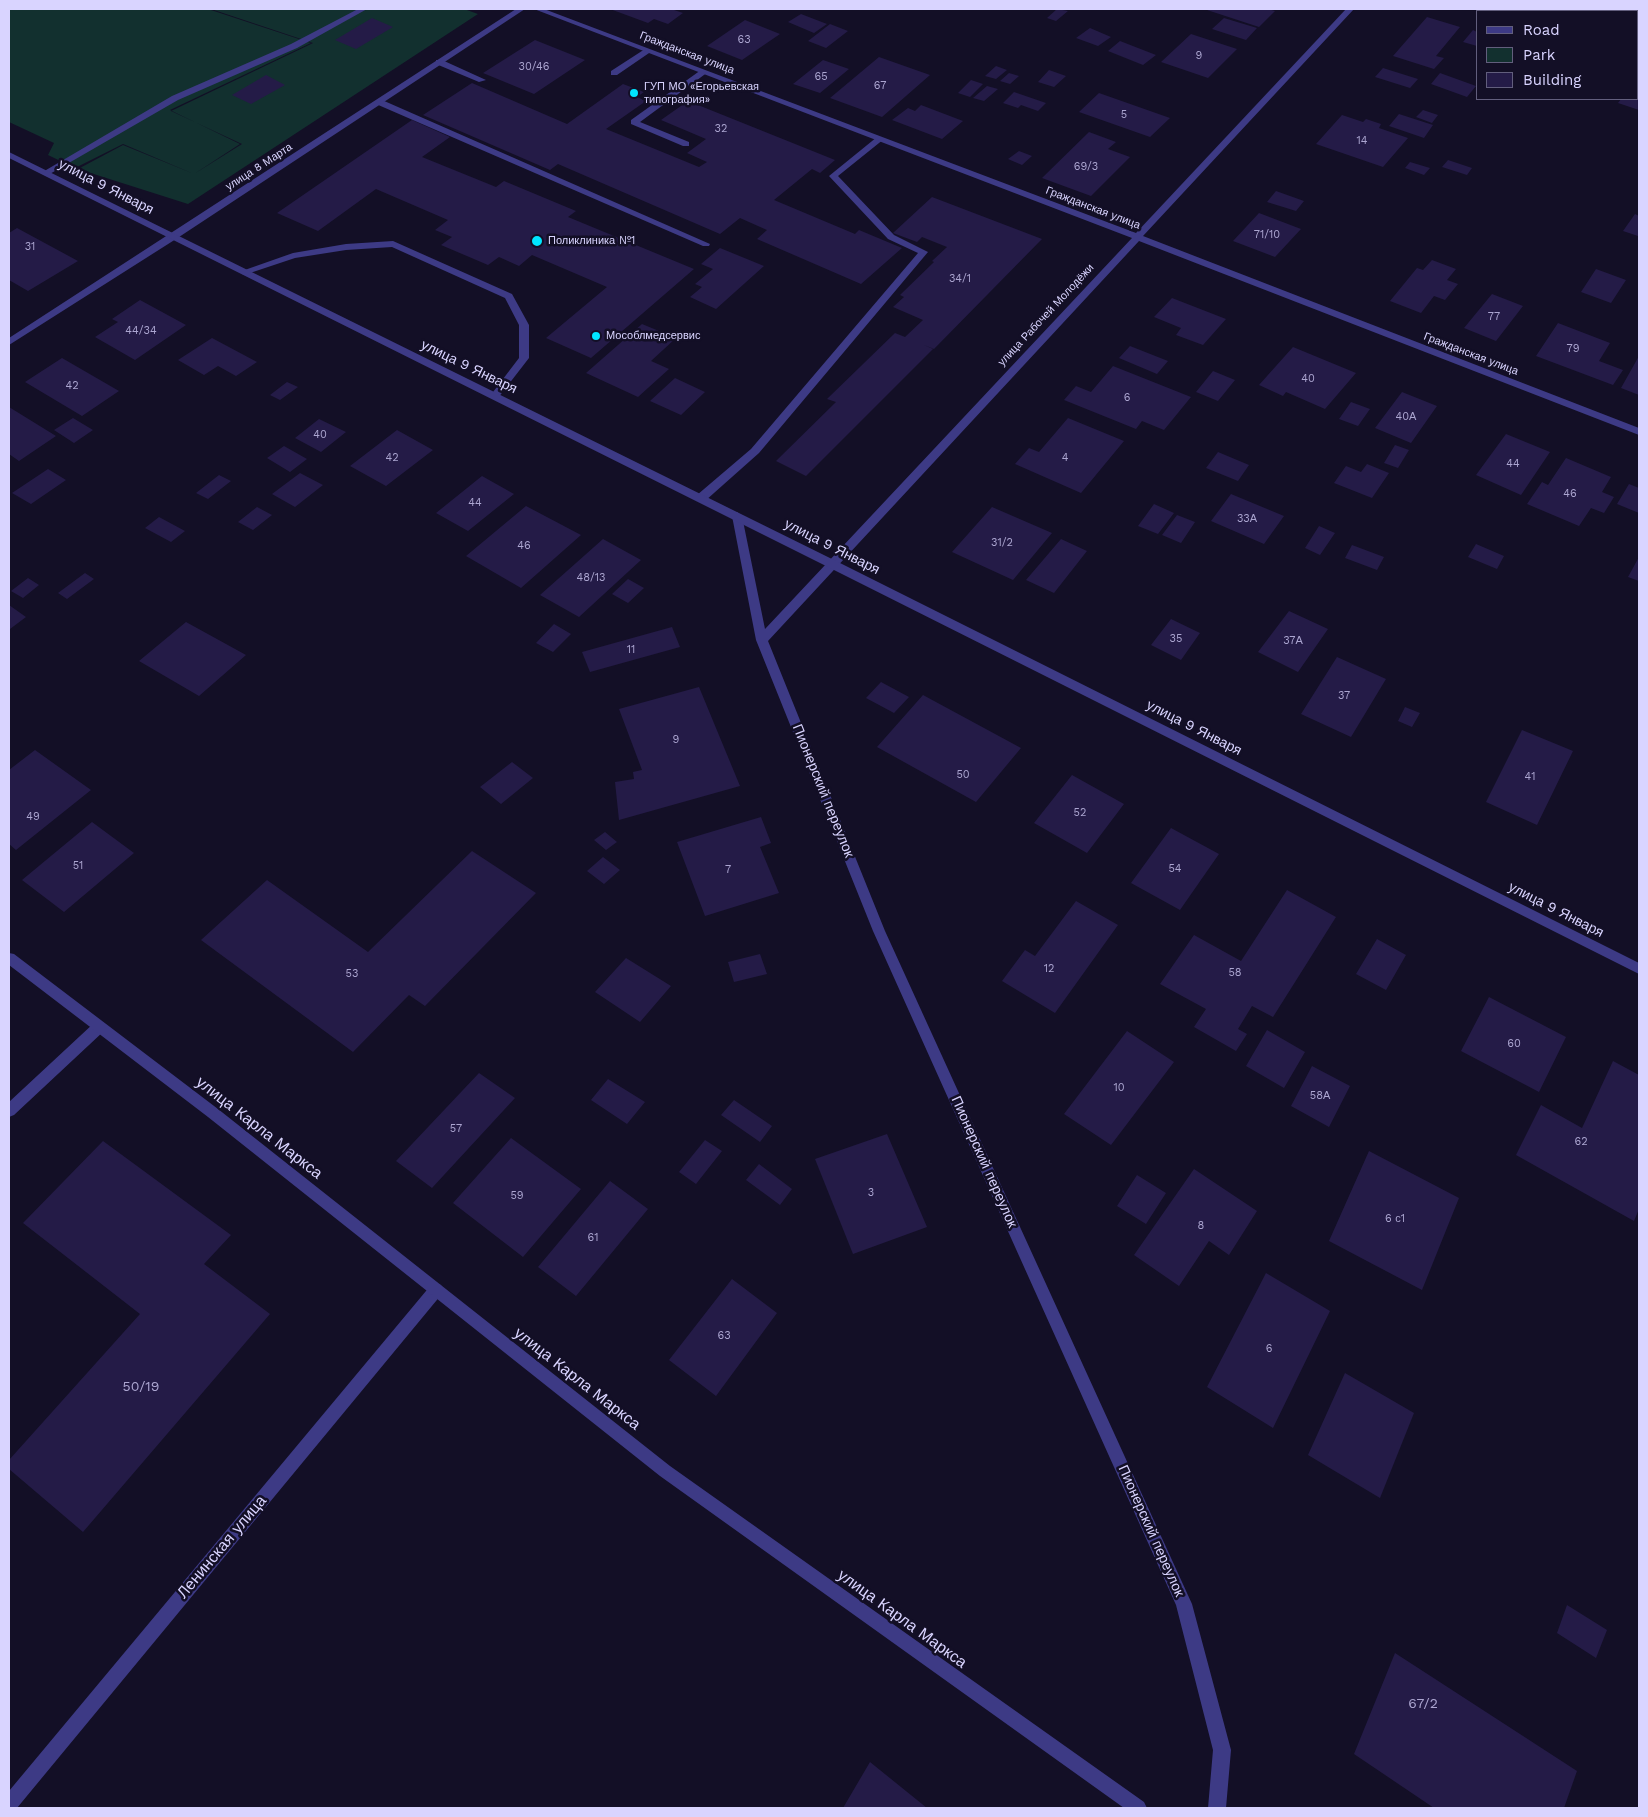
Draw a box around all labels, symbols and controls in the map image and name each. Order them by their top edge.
legend [1476,10,1638,100]
text: Road [1523,21,1560,39]
street label: Гражданская улица [638,29,736,77]
house number: 63 [737,33,751,47]
text: Park [1523,46,1555,64]
house number: 9 [1196,49,1202,63]
house number: 30/46 [519,60,549,74]
house number: 65 [814,70,828,84]
text: Building [1523,71,1581,89]
house number: 67 [874,79,886,93]
place label: ГУП МО «Егорьевская типография» [644,80,759,106]
marker: ГУП МО «Егорьевская типография» [628,87,640,99]
house number: 5 [1121,108,1127,122]
house number: 32 [715,122,727,136]
house number: 14 [1356,134,1368,148]
street label: улица 8 Марта [223,141,295,193]
street label: улица 9 Января [56,156,156,218]
house number: 69/3 [1074,160,1098,174]
street label: Гражданская улица [1044,184,1142,232]
house number: 71/10 [1254,228,1280,242]
marker: Поликлиника №1 [530,234,544,248]
place label: Поликлиника №1 [548,234,635,248]
house number: 31 [25,240,35,254]
street label: улица Рабочей Молодёжи [995,261,1097,369]
house number: 34/1 [949,272,971,286]
house number: 77 [1488,310,1500,324]
house number: 44/34 [125,324,157,338]
place label: Мособлмедсервис [606,329,700,343]
marker: Мособлмедсервис [590,330,602,342]
street label: Гражданская улица [1422,330,1520,378]
street label: улица 9 Января [418,336,520,398]
house number: 79 [1567,342,1579,356]
house number: 40 [1301,372,1315,386]
house number: 42 [65,379,79,393]
house number: 6 [1124,391,1130,405]
house number: 40А [1396,410,1416,424]
house number: 40 [313,428,327,442]
house number: 42 [385,451,399,465]
house number: 4 [1062,451,1068,465]
house number: 44 [1506,457,1520,471]
house number: 46 [1563,487,1577,501]
house number: 44 [468,496,482,510]
house number: 33А [1237,512,1257,526]
street label: улица 9 Января [782,516,882,578]
house number: 31/2 [991,536,1013,550]
house number: 46 [517,539,531,553]
house number: 48/13 [576,571,606,585]
house number: 35 [1170,632,1182,646]
house number: 37А [1283,634,1303,648]
house number: 11 [627,643,635,657]
house number: 37 [1338,689,1350,703]
street label: улица 9 Января [1144,697,1244,759]
street label: Пионерский переулок [789,722,857,860]
house number: 9 [673,733,679,747]
house number: 50 [956,768,970,782]
house number: 41 [1525,770,1535,784]
house number: 52 [1074,806,1086,820]
house number: 49 [26,810,40,824]
house number: 51 [73,859,83,873]
house number: 54 [1168,862,1182,876]
house number: 7 [725,863,731,877]
street label: улица 9 Января [1506,879,1606,941]
house number: 12 [1044,962,1054,976]
house number: 58 [1228,966,1242,980]
house number: 53 [346,967,358,981]
house number: 60 [1507,1037,1521,1051]
street label: улица Карла Маркса [192,1073,326,1183]
house number: 10 [1113,1081,1125,1095]
house number: 58А [1310,1089,1330,1103]
street label: Пионерский переулок [947,1094,1021,1230]
house number: 57 [450,1122,462,1136]
house number: 62 [1574,1135,1588,1149]
house number: 3 [868,1186,874,1200]
house number: 59 [510,1189,524,1203]
house number: 6 с1 [1385,1212,1405,1226]
house number: 8 [1198,1219,1204,1233]
house number: 61 [588,1231,598,1245]
street label: улица Карла Маркса [510,1324,644,1434]
house number: 63 [717,1329,731,1343]
house number: 6 [1266,1342,1272,1356]
house number: 50/19 [123,1379,159,1395]
street label: Пионерский переулок [1114,1463,1188,1599]
street label: Ленинская улица [173,1492,271,1602]
street label: улица Карла Маркса [834,1566,970,1672]
house number: 67/2 [1408,1696,1438,1712]

